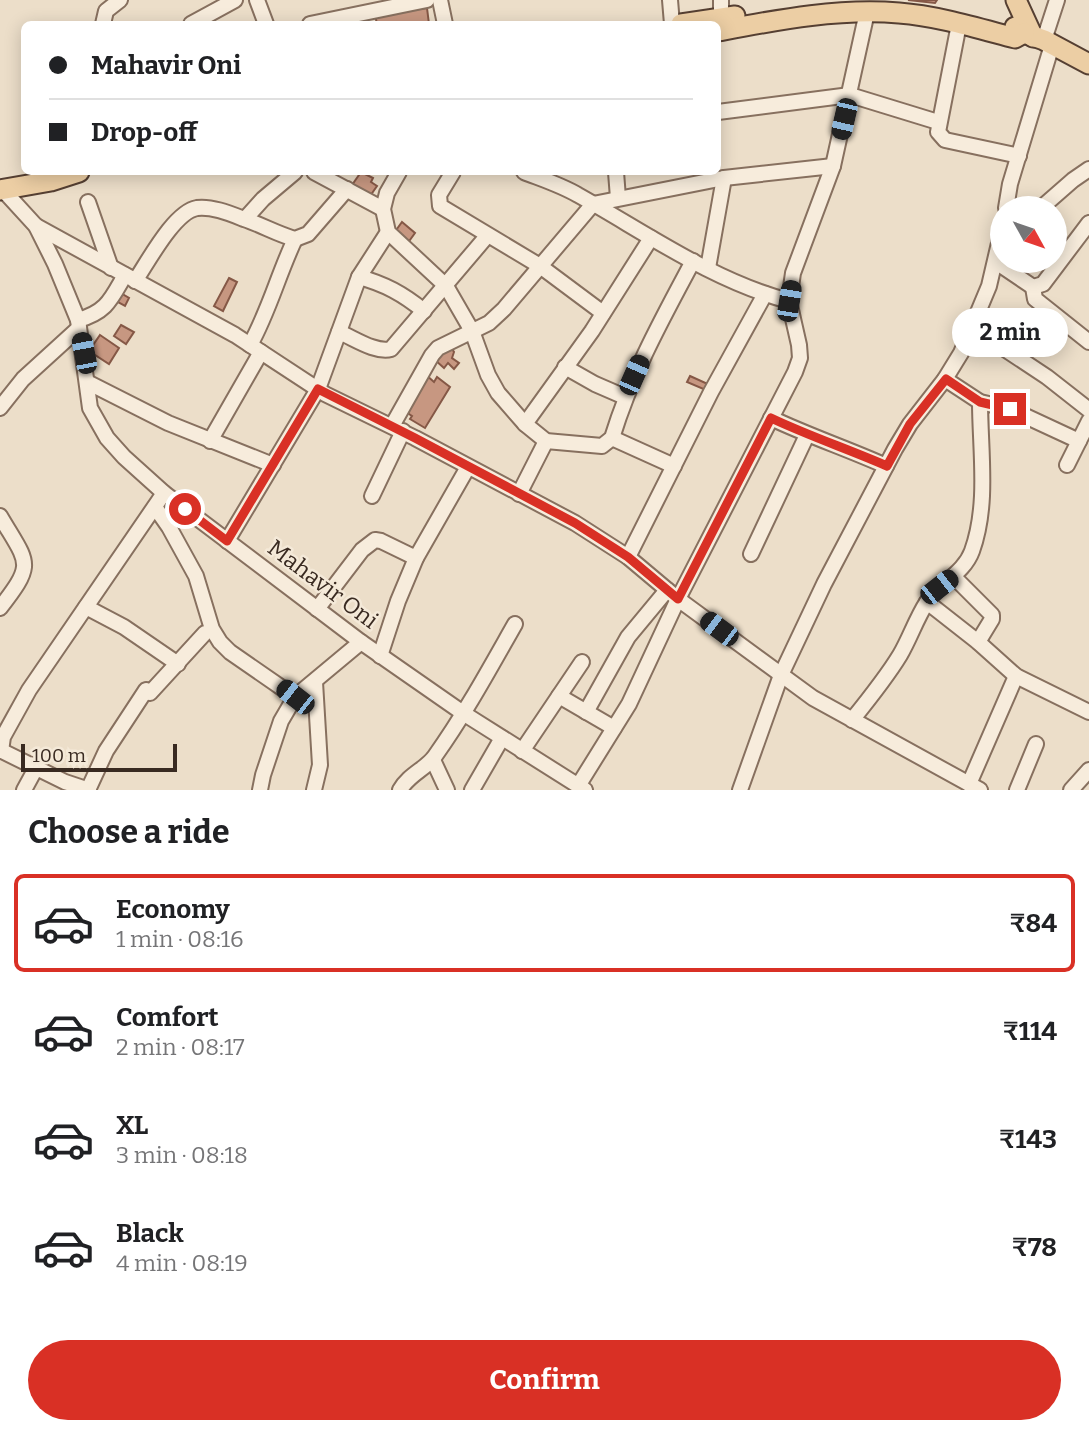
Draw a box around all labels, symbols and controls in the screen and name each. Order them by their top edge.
text: Mahavir Oni [91,50,241,81]
car [830,96,859,142]
text: Drop-off [91,117,197,148]
north arrow [990,196,1068,273]
map controls [990,196,1067,273]
car [776,279,803,323]
callout: 2 min [952,308,1068,356]
text: 2 min [979,318,1041,346]
car [70,330,99,376]
car [616,352,653,398]
route end [994,393,1026,425]
route start [169,493,201,525]
street label: Mahavir Oni [262,533,384,635]
car [916,566,963,608]
car [696,608,743,650]
car [272,676,319,718]
scale bar [21,741,177,773]
text: 100 m [32,744,86,767]
text: Choose a ride [28,813,229,851]
icon: car [32,892,95,955]
text: Economy [116,894,230,925]
text: ₹84 [1009,908,1057,939]
text: 1 min · 08:16 [116,925,244,953]
icon: car [32,1000,95,1063]
text: Comfort [116,1002,219,1033]
text: ₹114 [1002,1016,1057,1047]
text: 2 min · 08:17 [116,1033,245,1061]
icon: car [32,1108,95,1171]
text: XL [116,1110,148,1141]
text: ₹143 [999,1124,1057,1155]
text: 3 min · 08:18 [116,1141,248,1169]
icon: car [32,1216,95,1279]
text: Black [116,1218,184,1249]
text: ₹78 [1011,1232,1057,1263]
text: 4 min · 08:19 [116,1249,248,1277]
button: Confirm [28,1340,1061,1420]

